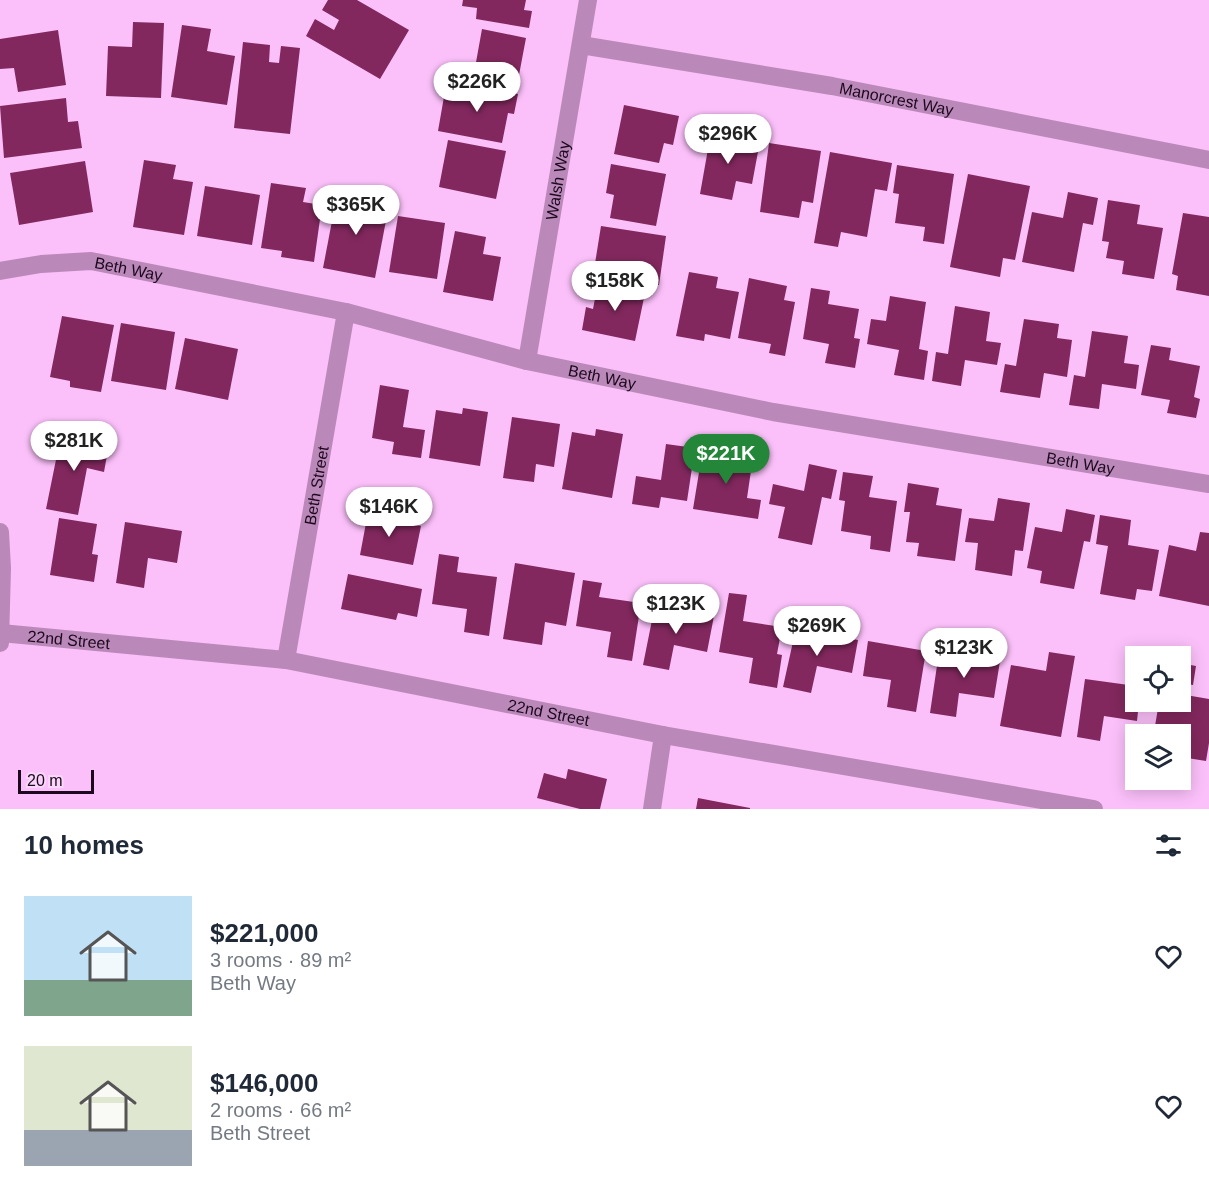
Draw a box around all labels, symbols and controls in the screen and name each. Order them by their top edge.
pin: $226K [435,62,519,113]
text: $226K [448,70,506,92]
street label: Manorcrest Way [838,79,955,118]
pin: $296K [686,114,770,165]
text: $296K [699,122,757,144]
street label: Walsh Way [542,140,573,221]
pin: $365K [314,185,398,236]
text: $365K [327,193,385,215]
street label: Beth Way [93,253,164,284]
pin: $158K [573,261,657,312]
text: $158K [586,269,644,291]
street label: Beth Way [567,361,638,392]
pin: $281K [32,421,116,472]
text: $281K [45,429,103,451]
pin: $221K [684,434,768,485]
text: $221K [697,442,755,464]
street label: Beth Street [301,444,331,526]
street label: Beth Way [1045,449,1116,477]
pin: $146K [347,487,431,538]
text: $146K [360,495,418,517]
pin: $123K [634,584,718,635]
text: $123K [647,592,705,614]
pin: $269K [775,606,859,657]
text: $269K [788,614,846,636]
street label: 22nd Street [27,627,111,652]
pin: $123K [922,628,1006,679]
text: $123K [935,636,993,658]
map controls [1125,646,1191,790]
button: locate [1125,646,1191,712]
street label: 22nd Street [506,696,591,729]
button: layers [1125,724,1191,790]
scale bar [18,767,94,794]
text: 20 m [27,772,63,789]
icon: filters [1152,829,1185,862]
text: 10 homes [24,830,144,860]
text: $221,000 [210,918,318,948]
icon: home [72,920,144,992]
icon: heart [1152,940,1185,973]
text: 3 rooms · 89 m² [210,949,351,971]
text: Beth Way [210,972,296,994]
text: $146,000 [210,1068,318,1098]
icon: home [72,1070,144,1142]
icon: heart [1152,1090,1185,1123]
text: 2 rooms · 66 m² [210,1099,351,1121]
text: Beth Street [210,1122,310,1144]

